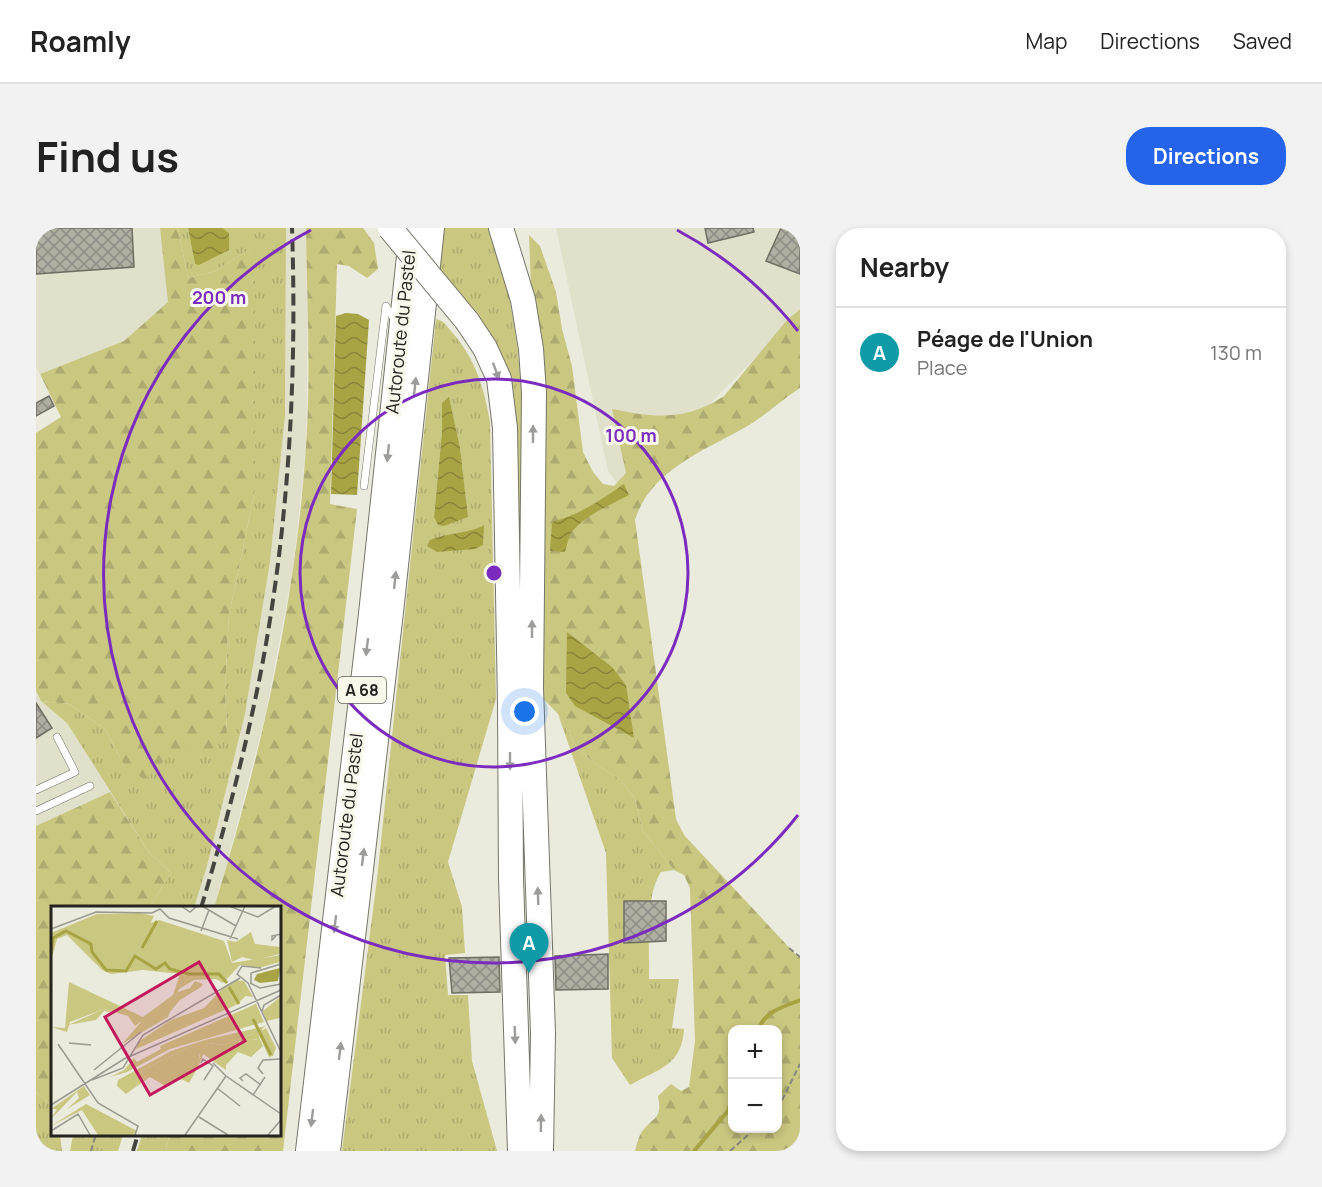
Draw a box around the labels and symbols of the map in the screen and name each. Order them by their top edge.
street label: Autoroute du Pastel [379,249,421,415]
text: 200 m [192,285,246,309]
one-way arrow [491,363,501,381]
one-way arrow [411,377,420,396]
text: 100 m [605,423,657,447]
one-way arrow [528,425,538,444]
one-way arrow [383,444,393,463]
centre of rings [484,563,504,583]
one-way arrow [390,571,399,590]
one-way arrow [527,620,537,639]
one-way arrow [362,638,372,657]
road number: A 68 [338,677,386,703]
your location [510,697,539,726]
street label: Autoroute du Pastel [324,732,368,898]
one-way arrow [505,752,515,771]
one-way arrow [358,848,367,867]
one-way arrow [534,886,543,905]
inset map [51,906,280,1136]
one-way arrow [330,915,340,934]
pin: A [510,924,548,973]
one-way arrow [510,1026,519,1045]
one-way arrow [335,1042,345,1061]
one-way arrow [308,1108,317,1127]
one-way arrow [537,1114,546,1133]

